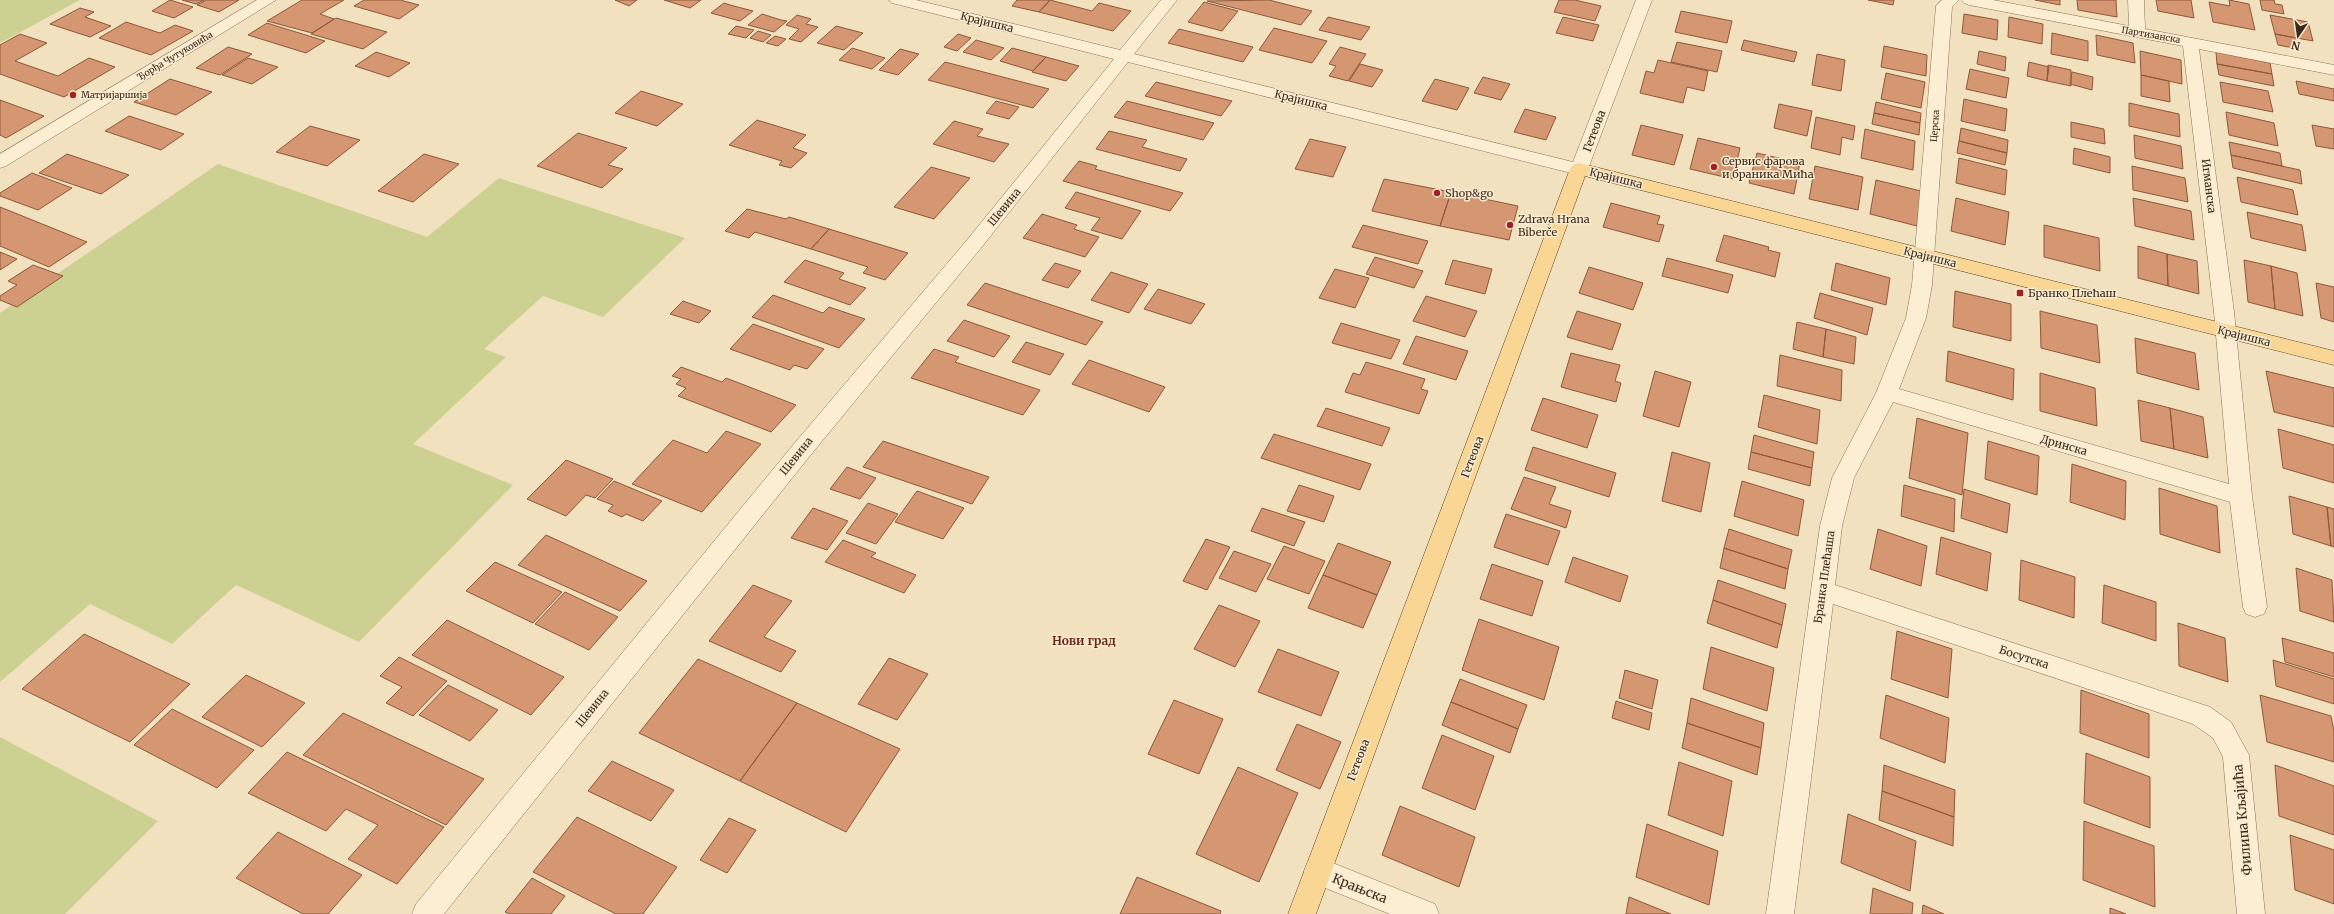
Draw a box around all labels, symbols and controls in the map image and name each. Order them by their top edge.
street label: Крајишка [959,9,1015,35]
north arrow [2278,16,2318,56]
street label: Партизанска [2121,24,2182,45]
street label: Ђорђа Чутуковића [135,29,215,82]
text: N [2290,38,2302,54]
street label: Крајишка [1273,87,1329,113]
place label: Матријаршија [81,89,147,100]
marker: Матријаршија [68,90,78,100]
street label: Гетеова [1580,108,1608,154]
street label: Церска [1928,109,1941,143]
place label: Сервис фарова и браника Мића [1722,154,1814,181]
street label: Игманска [2199,158,2219,214]
marker: Сервис фарова и браника Мића [1709,162,1719,172]
street label: Крајишка [1588,165,1644,191]
street label: Шевина [984,185,1024,229]
place label: Shop&go [1445,186,1494,200]
marker: Shop&go [1432,188,1442,198]
place label: Zdrava Hrana Biberče [1518,212,1590,239]
marker: Zdrava Hrana Biberče [1505,220,1515,230]
street label: Крајишка [1902,244,1958,270]
place label: Бранко Плећаш [2028,286,2117,300]
marker: Бранко Плећаш [2015,288,2025,298]
street label: Крајишка [2216,323,2272,349]
street label: Дринска [2039,432,2089,458]
street label: Шевина [776,434,816,478]
street label: Гетеова [1458,434,1486,480]
street label: Бранка Плећаша [1811,529,1837,624]
district label: Нови град [1052,633,1116,648]
street label: Босутска [1997,642,2051,672]
street label: Шевина [572,686,612,730]
street label: Гетеова [1344,737,1372,783]
street label: Филипа Кљајића [2229,764,2256,876]
street label: Крањска [1330,870,1390,907]

